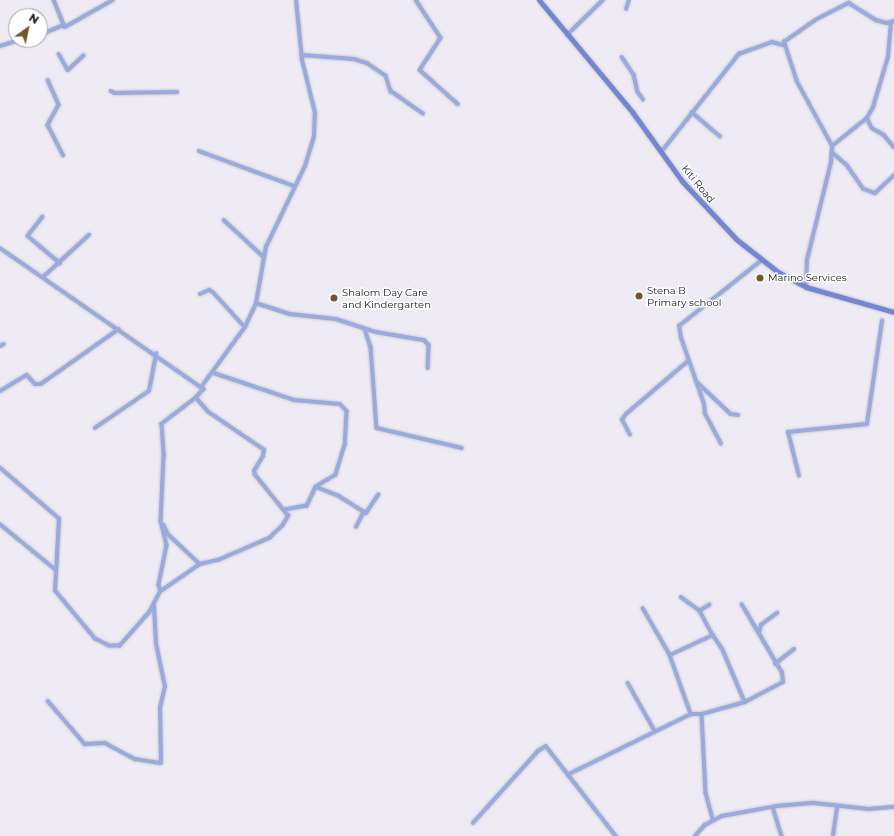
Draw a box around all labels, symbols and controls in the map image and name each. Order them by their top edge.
north arrow [8,8,48,48]
text: N [26,10,42,27]
street label: Kiti Road [679,163,717,205]
place label: Marino Services [768,272,847,284]
marker: Marino Services [755,273,765,283]
place label: Stena B Primary school [647,284,721,308]
place label: Shalom Day Care and Kindergarten [342,286,431,310]
marker: Stena B Primary school [634,291,644,301]
marker: Shalom Day Care and Kindergarten [329,293,339,303]

